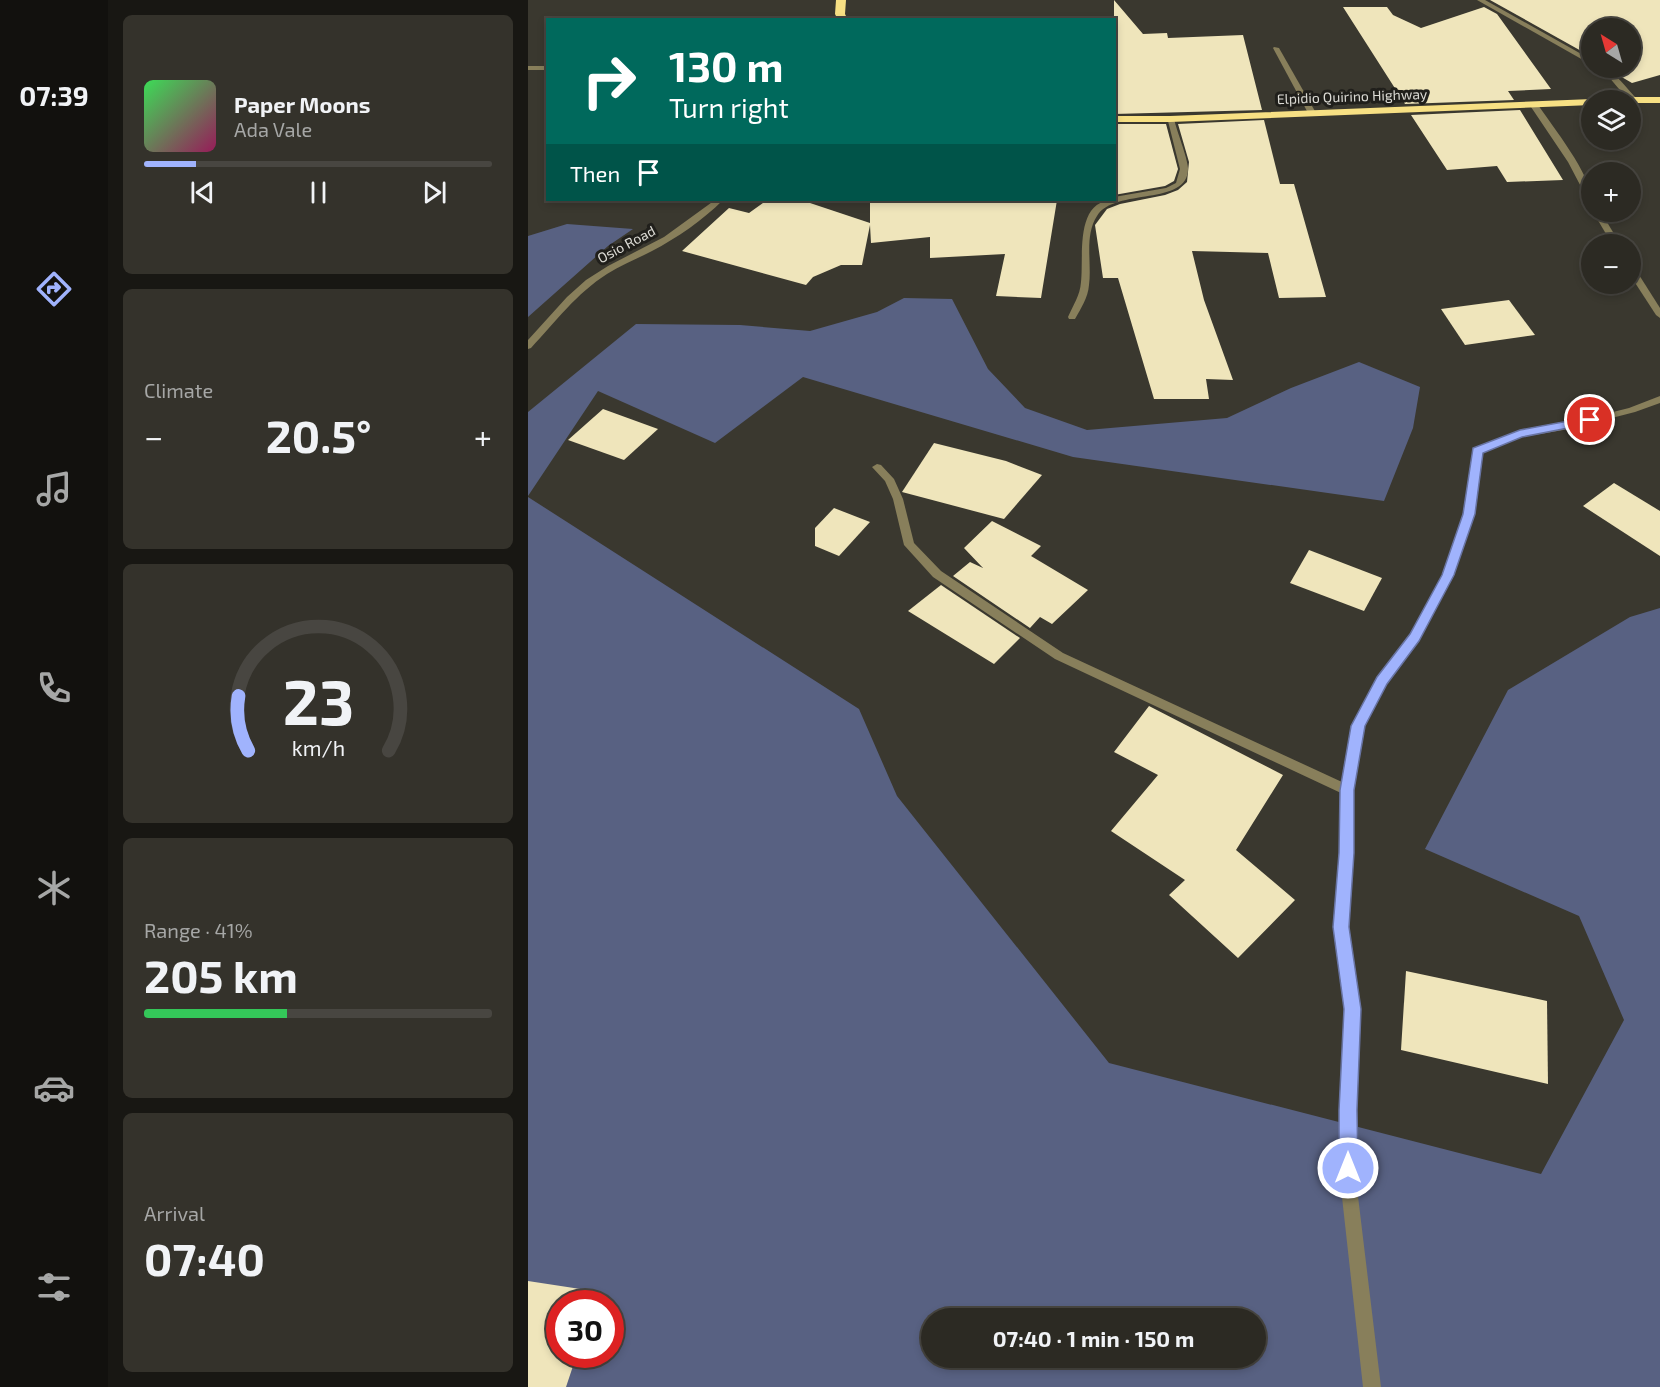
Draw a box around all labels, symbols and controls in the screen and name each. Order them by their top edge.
north arrow [1581,18,1641,78]
map controls [1581,18,1641,294]
text: 130 m [669,40,784,90]
icon: right [570,42,648,120]
text: 07:39 [19,79,89,111]
street label: Elpidio Quirino Highway [1276,85,1428,107]
button: layers [1581,90,1641,150]
text: Paper Moons [234,91,370,117]
text: Turn right [669,91,789,123]
text: Ada Vale [234,117,312,141]
icon: arrive [632,156,665,189]
text: Then [570,160,620,186]
button: + [1581,162,1641,222]
icon: previous [186,176,219,209]
icon: pause [302,176,335,209]
icon: next [418,176,451,209]
street label: Osio Road [594,222,658,266]
button: − [1581,234,1641,294]
icon: directions [33,268,75,310]
text: Climate [144,378,213,402]
pin [1564,394,1615,445]
icon: arrive [1573,403,1606,436]
text: 20.5° [266,408,371,462]
text: − [144,416,163,456]
text: + [474,416,492,456]
icon: music [33,468,75,510]
text: 23 [282,663,354,738]
icon: phone [33,667,75,709]
text: km/h [291,735,345,760]
icon: climate [33,867,75,909]
text: Range · 41% [144,918,253,942]
text: 205 km [144,948,298,1002]
icon: car [33,1067,75,1109]
position arrow [1316,1136,1380,1200]
text: Arrival [144,1201,205,1225]
text: 07:40 [144,1231,265,1285]
icon: filters [33,1266,75,1308]
speed limit sign: 30 [546,1290,624,1368]
text: 07:40 · 1 min · 150 m [993,1325,1194,1351]

